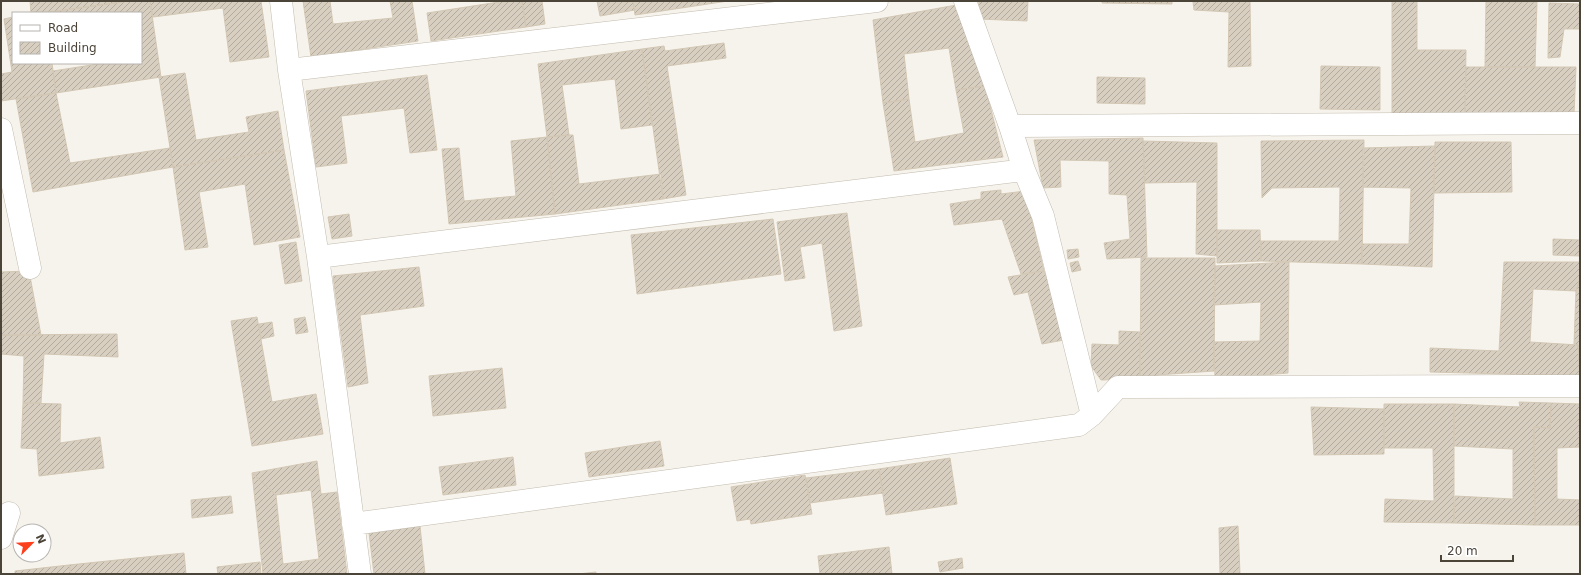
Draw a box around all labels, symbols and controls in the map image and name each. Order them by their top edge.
legend [12,12,142,64]
text: Road [48,21,78,35]
text: Building [48,41,97,55]
north arrow [12,523,52,563]
text: N [33,532,48,546]
scale bar [1441,537,1513,563]
text: 20 m [1447,544,1478,558]

